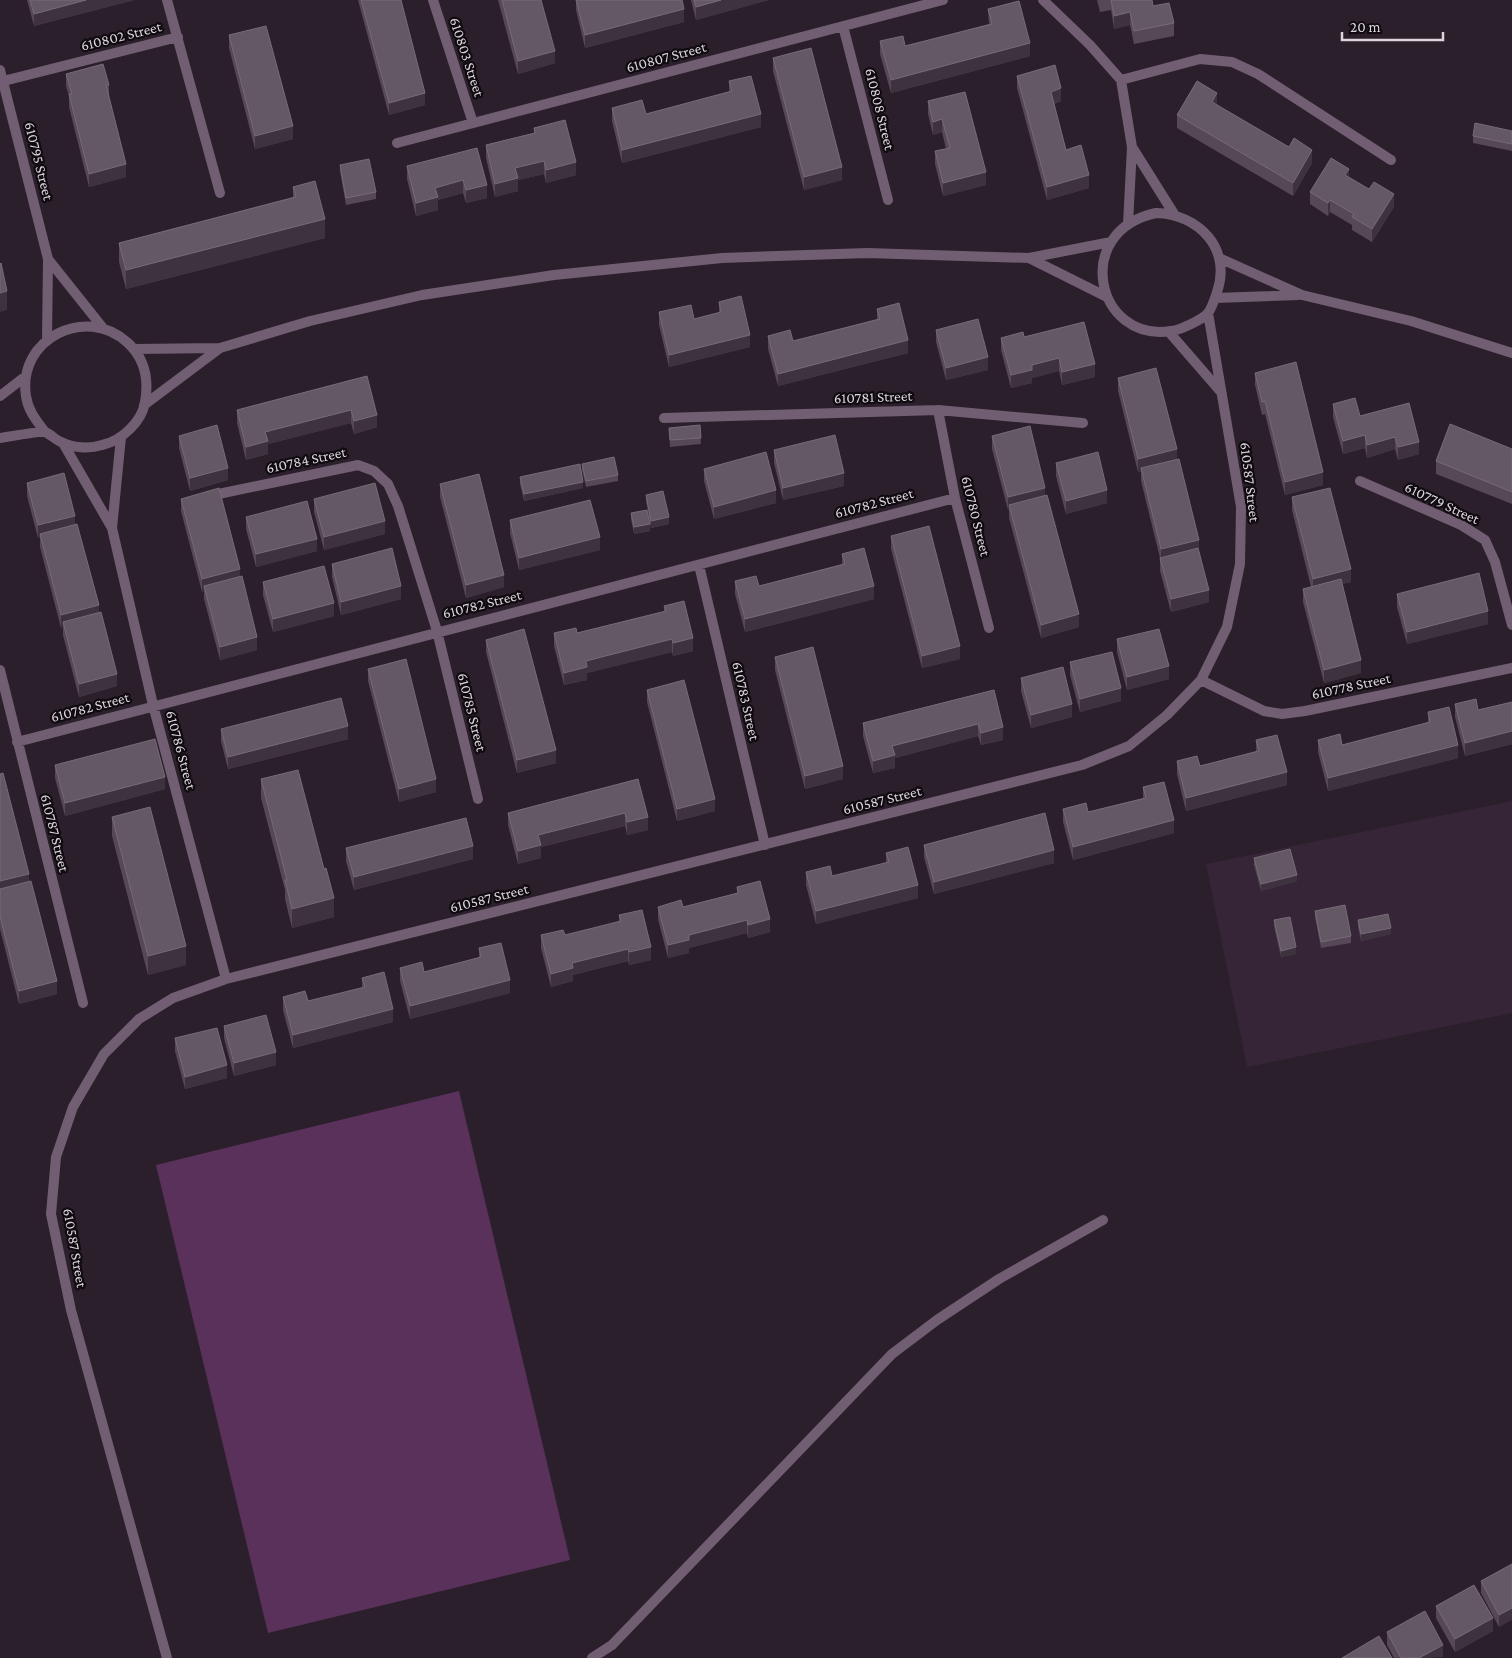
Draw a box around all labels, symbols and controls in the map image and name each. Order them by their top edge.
scale bar [1342,10,1443,42]
street label: 610803 Street [447,15,488,100]
street label: 610802 Street [79,18,164,54]
text: 20 m [1350,19,1381,35]
street label: 610807 Street [624,38,709,75]
street label: 610808 Street [862,66,898,153]
street label: 610795 Street [22,120,57,203]
street label: 610781 Street [833,388,914,406]
street label: 610587 Street [1237,441,1263,524]
street label: 610784 Street [265,444,348,476]
street label: 610780 Street [958,474,994,559]
street label: 610779 Street [1402,479,1483,528]
street label: 610782 Street [833,485,916,521]
street label: 610782 Street [441,586,524,622]
street label: 610783 Street [729,660,763,743]
street label: 610778 Street [1310,670,1393,702]
street label: 610785 Street [455,671,490,754]
street label: 610782 Street [49,689,132,725]
street label: 610786 Street [163,709,200,792]
street label: 610587 Street [841,782,924,817]
street label: 610787 Street [38,792,73,875]
street label: 610587 Street [448,880,531,915]
street label: 610587 Street [60,1207,90,1290]

